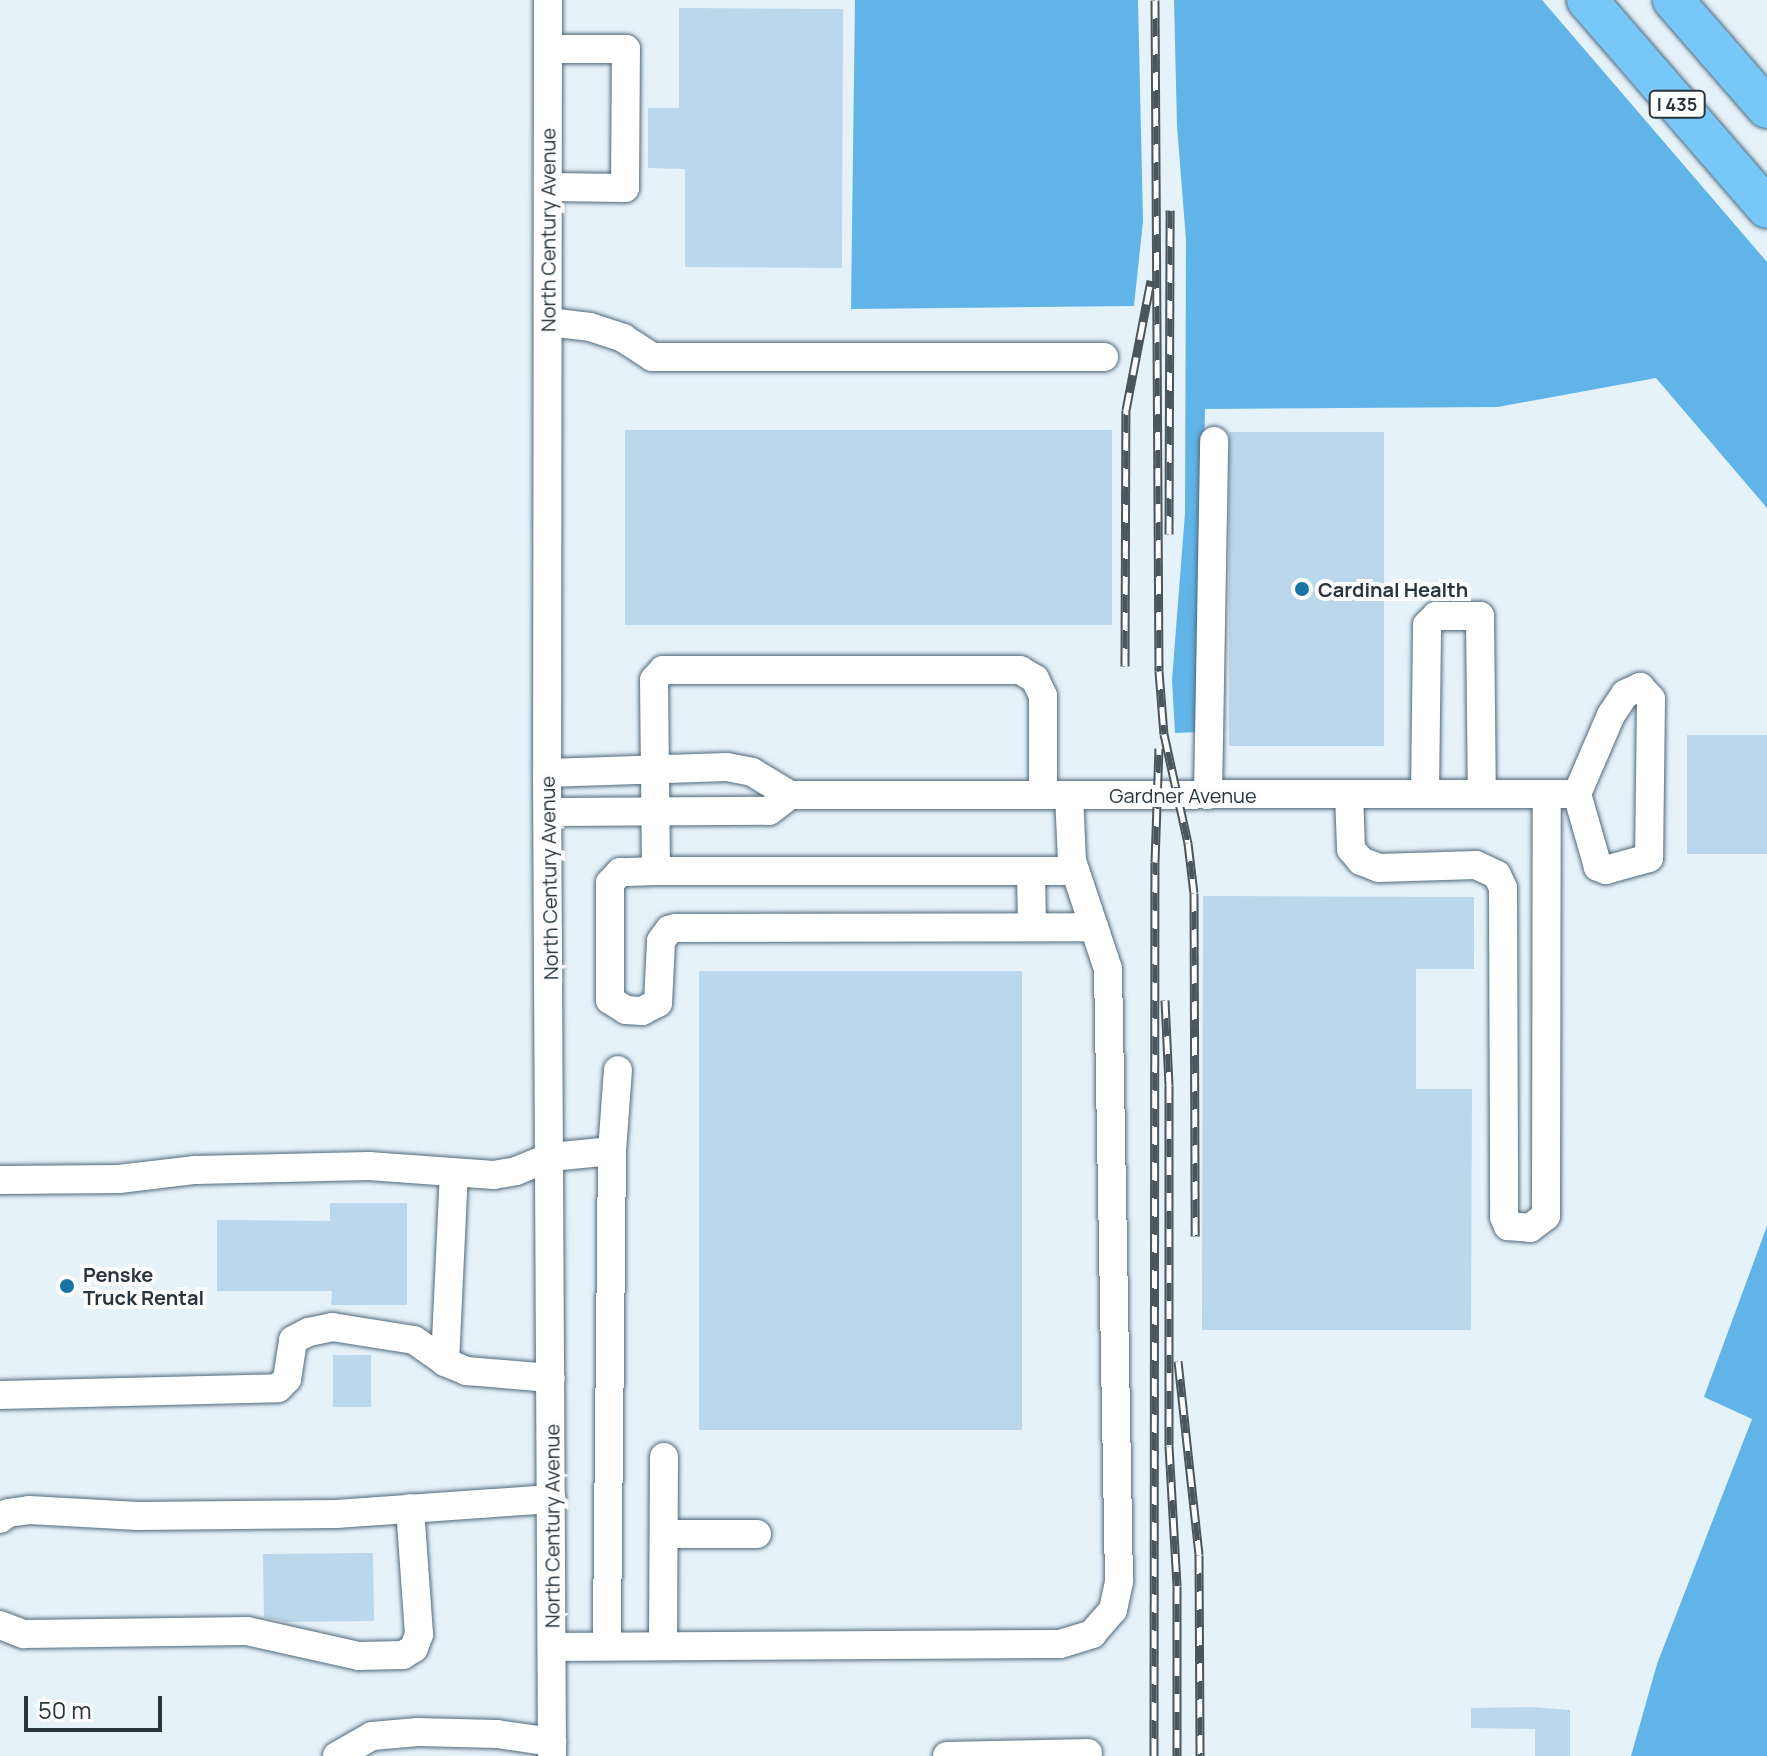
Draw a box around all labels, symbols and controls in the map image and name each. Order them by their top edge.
road number: I 435 [1647,90,1707,118]
street label: North Century Avenue [536,128,560,332]
place label: Cardinal Health [1318,577,1468,601]
marker: Cardinal Health [1293,580,1311,598]
street label: North Century Avenue [535,776,563,980]
street label: Gardner Avenue [1109,783,1257,807]
place label: Penske Truck Rental [83,1262,204,1309]
marker: Penske Truck Rental [58,1277,76,1295]
street label: North Century Avenue [540,1424,564,1628]
scale bar [28,1680,166,1730]
text: 50 m [38,1693,92,1726]

